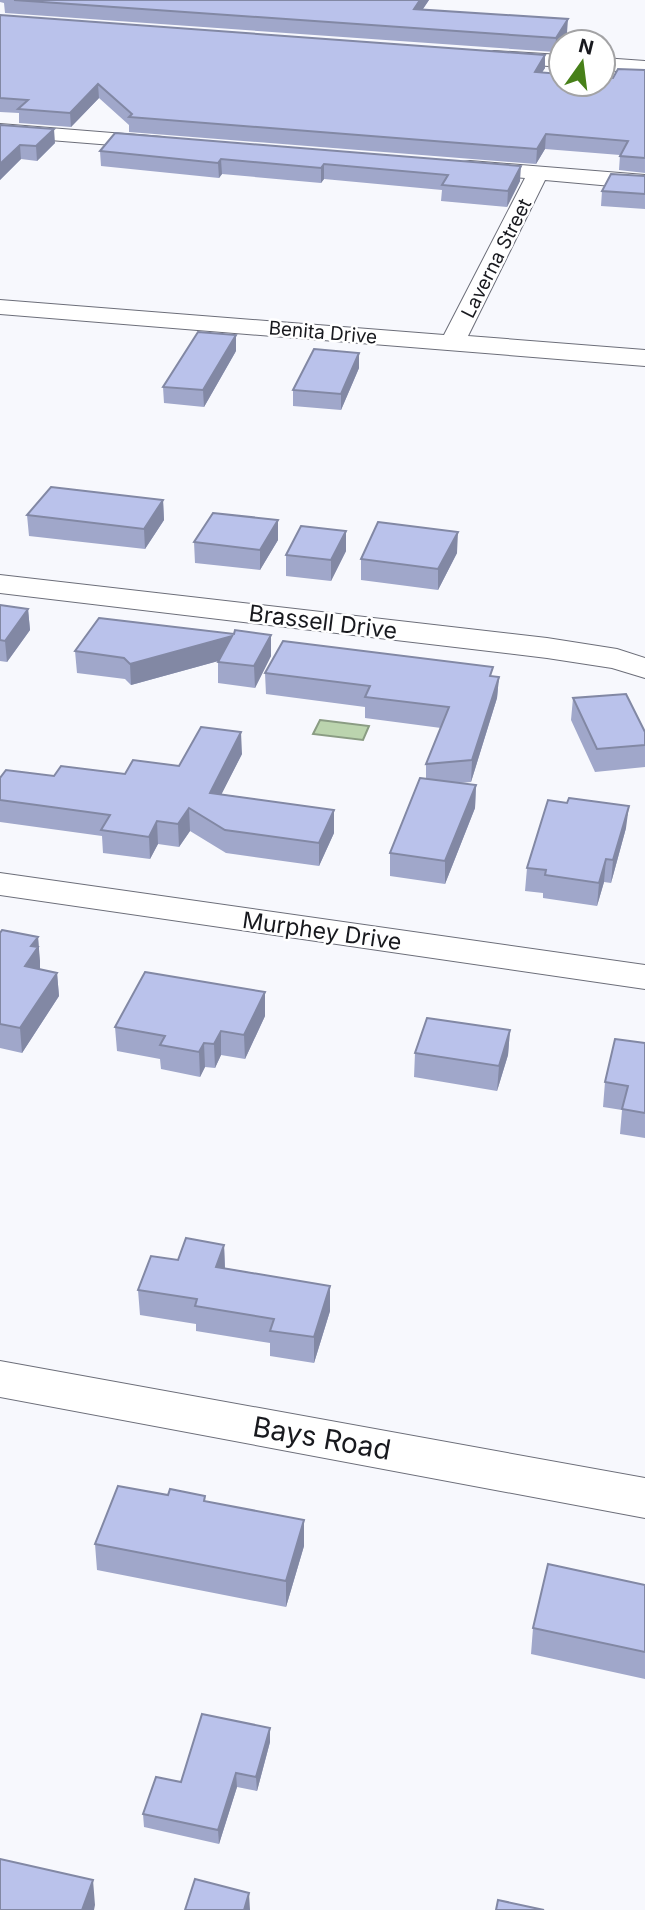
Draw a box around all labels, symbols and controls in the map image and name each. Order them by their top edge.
north arrow [547,28,617,98]
text: N [576,34,596,60]
street label: Laverna Street [457,195,536,322]
street label: Benita Drive [268,316,378,349]
street label: Brassell Drive [247,599,399,645]
street label: Murphey Drive [241,906,403,956]
street label: Bays Road [250,1409,394,1467]

